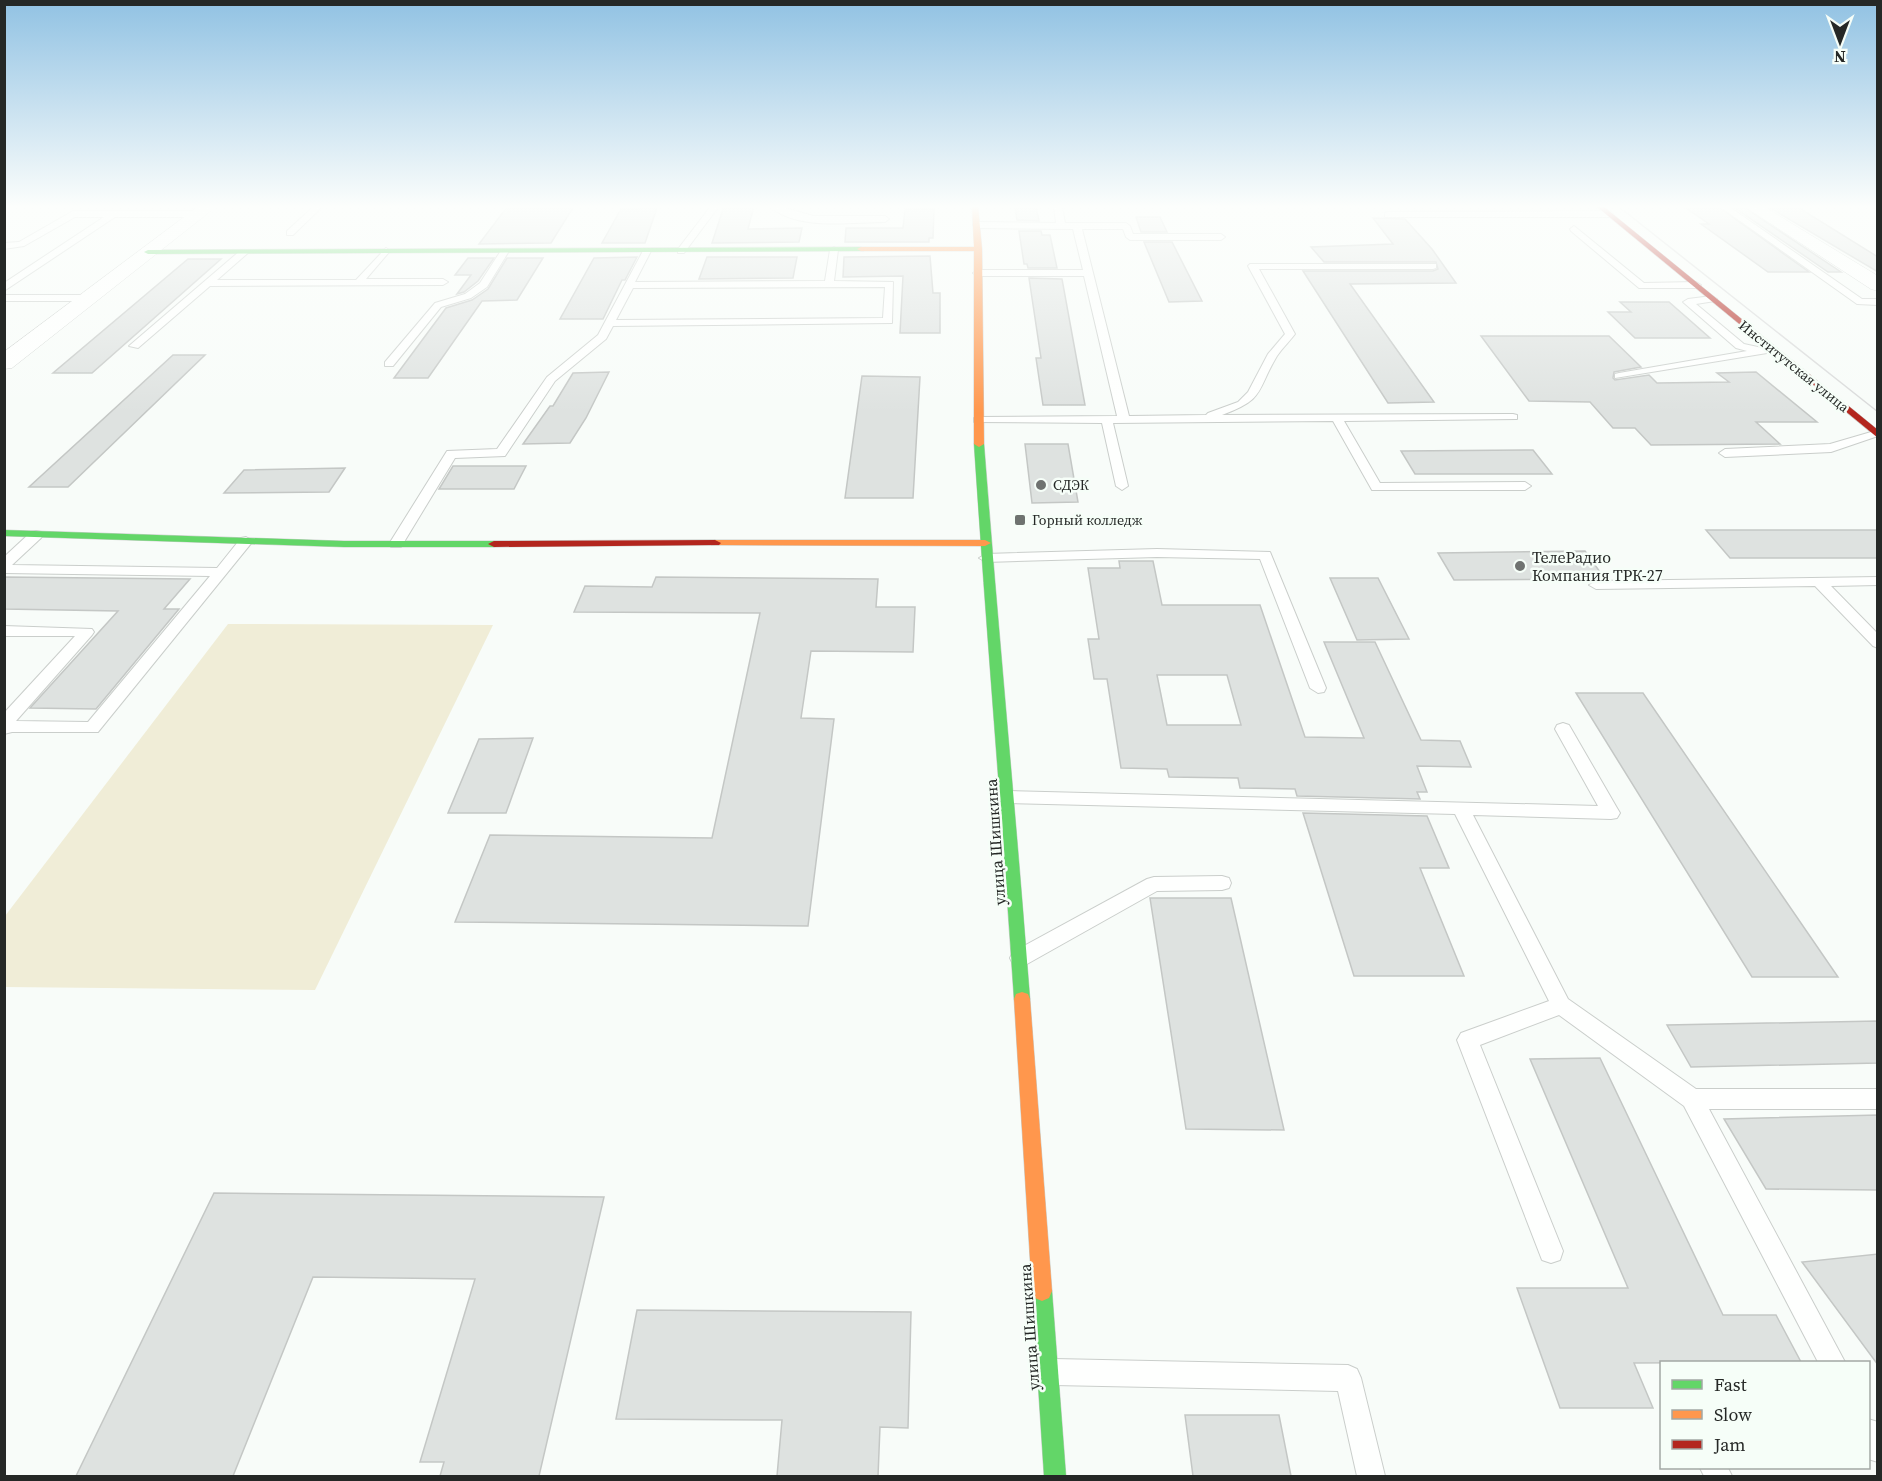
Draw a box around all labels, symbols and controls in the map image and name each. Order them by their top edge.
north arrow [1810,12,1870,72]
text: N [1834,46,1846,68]
street label: Институтская улица [1735,315,1854,417]
place label: СДЭК [1053,475,1090,495]
marker: СДЭК [1034,478,1048,492]
place label: Горный колледж [1032,510,1143,530]
marker: Горный колледж [1013,513,1027,527]
place label: ТелеРадио Компания ТРК-27 [1532,546,1663,586]
marker: ТелеРадио Компания ТРК-27 [1513,559,1527,573]
street label: улица Шишкина [980,777,1010,906]
street label: улица Шишкина [1014,1262,1044,1391]
legend [1660,1361,1870,1469]
text: Fast [1714,1372,1747,1397]
text: Slow [1714,1402,1752,1427]
text: Jam [1713,1432,1746,1457]

